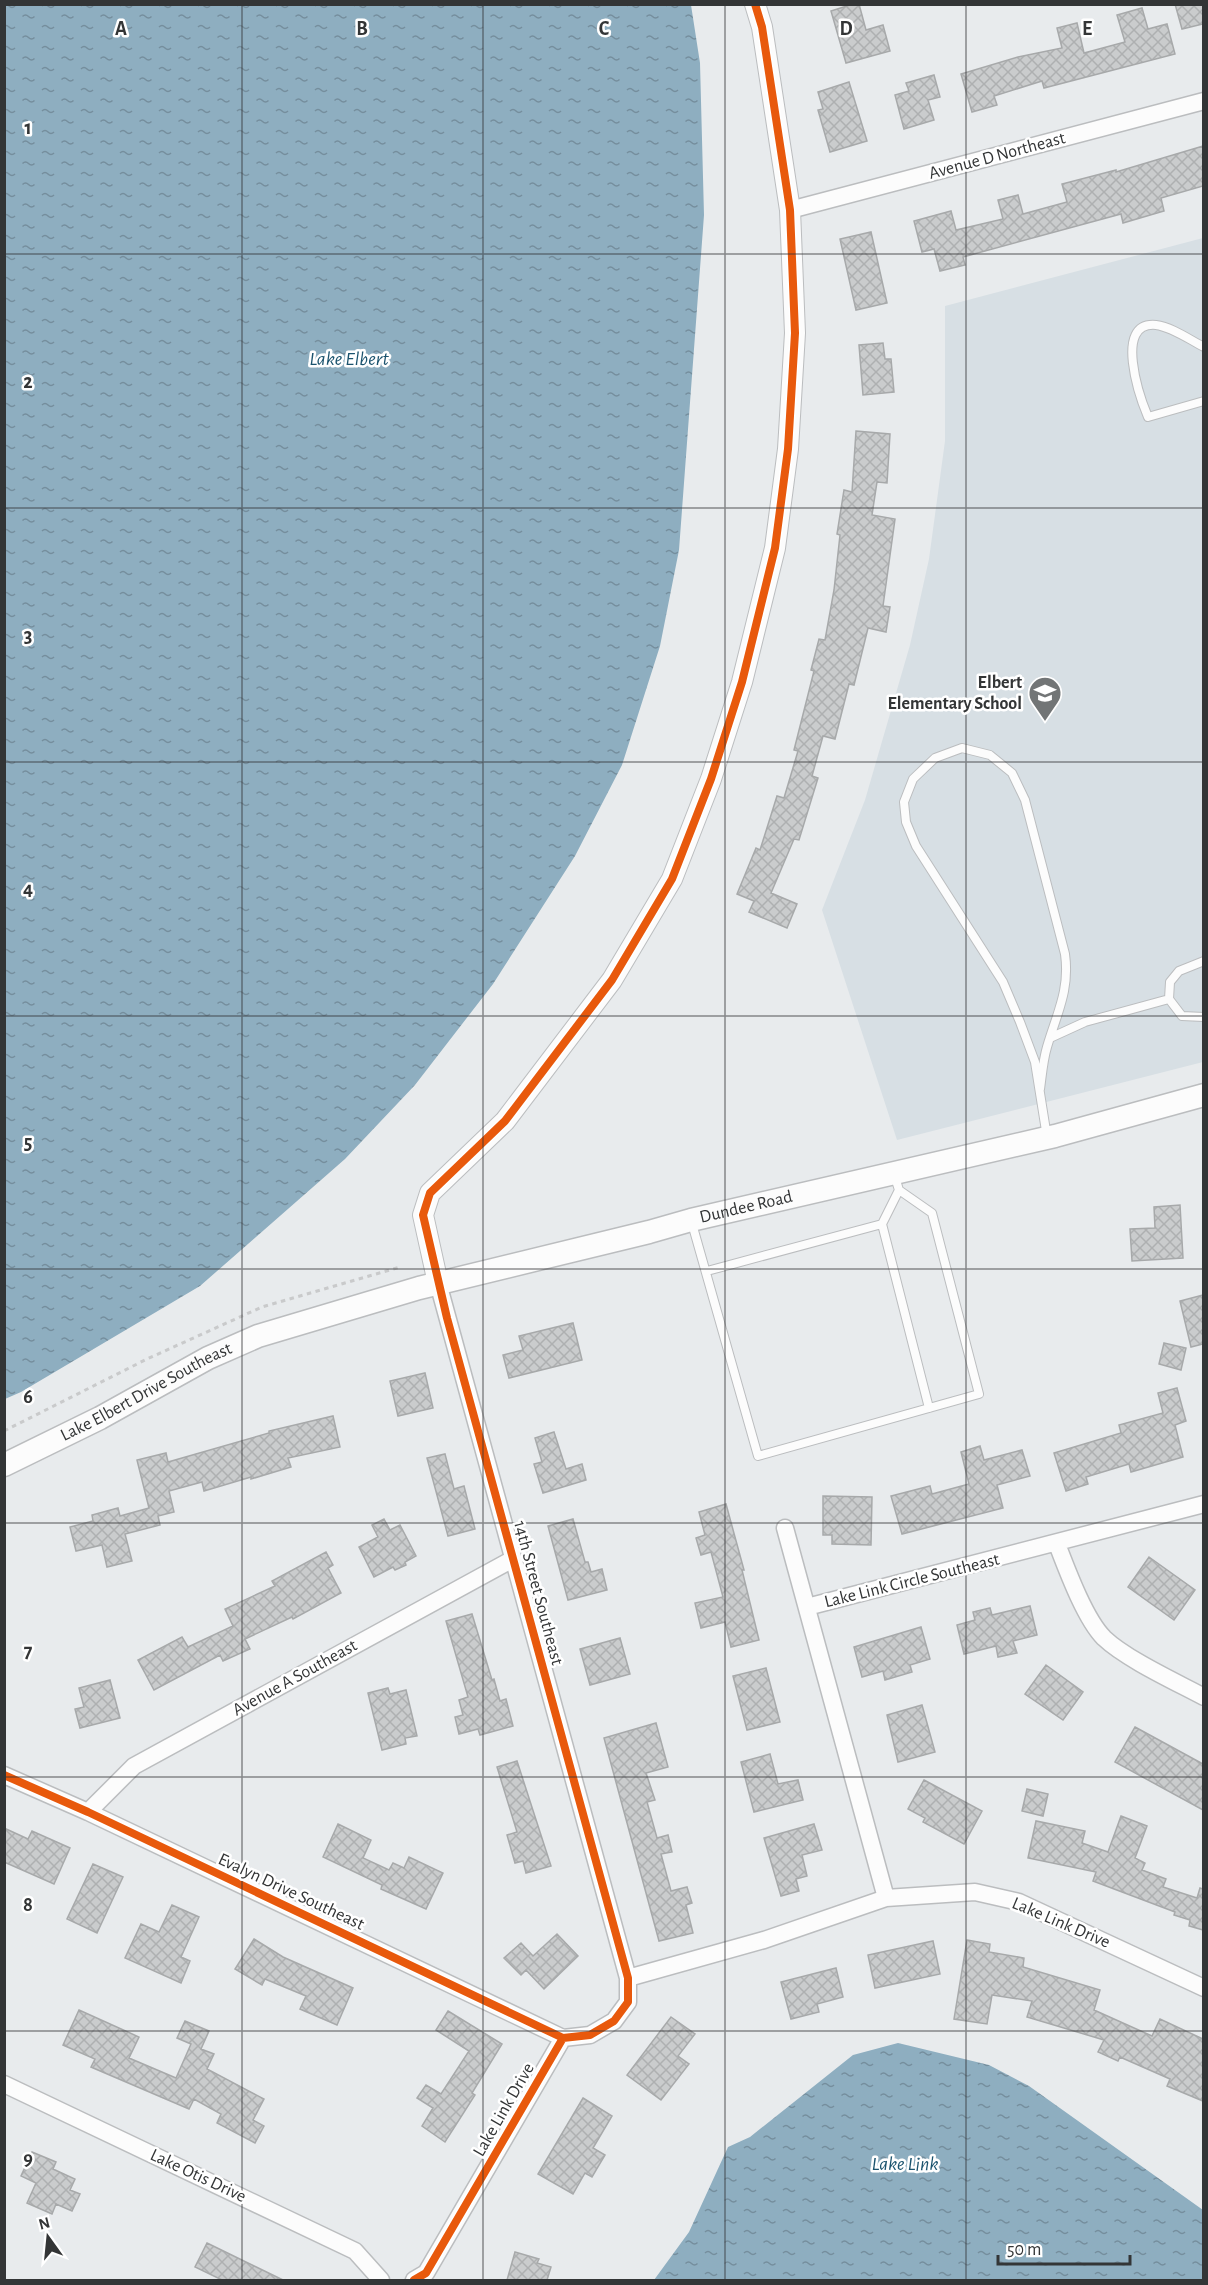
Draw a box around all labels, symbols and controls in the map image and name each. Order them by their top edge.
text: A [115,19,127,39]
text: B [356,19,368,39]
text: C [599,19,610,39]
text: D [839,19,853,39]
text: E [1082,19,1092,39]
text: 1 [24,118,32,138]
street label: Avenue D Northeast [927,129,1067,183]
water label: Lake Elbert [309,349,389,369]
text: 2 [23,372,33,392]
text: 3 [24,626,32,646]
place label: Elbert Elementary School [887,674,1022,713]
school or university icon: Elbert Elementary School [1027,675,1063,722]
text: 4 [23,879,33,899]
text: 5 [24,1133,32,1153]
street label: Dundee Road [698,1188,794,1227]
street label: Lake Elbert Drive Southeast [58,1340,235,1445]
text: 6 [23,1387,33,1407]
street label: 14th Street Southeast [510,1519,566,1667]
street label: Lake Link Circle Southeast [823,1550,1002,1611]
street label: Avenue A Southeast [230,1636,360,1720]
text: 7 [24,1641,33,1661]
street label: Evalyn Drive Southeast [215,1850,367,1934]
street label: Lake Link Drive [1009,1894,1113,1952]
text: 8 [23,1895,33,1915]
street label: Lake Link Drive [470,2060,538,2160]
street label: Lake Otis Drive [147,2146,249,2206]
text: 9 [23,2149,33,2169]
water label: Lake Link [871,2154,939,2174]
north arrow [18,2207,78,2267]
text: N [37,2214,52,2233]
scale bar [998,2228,1130,2266]
text: 50 m [1007,2241,1041,2259]

